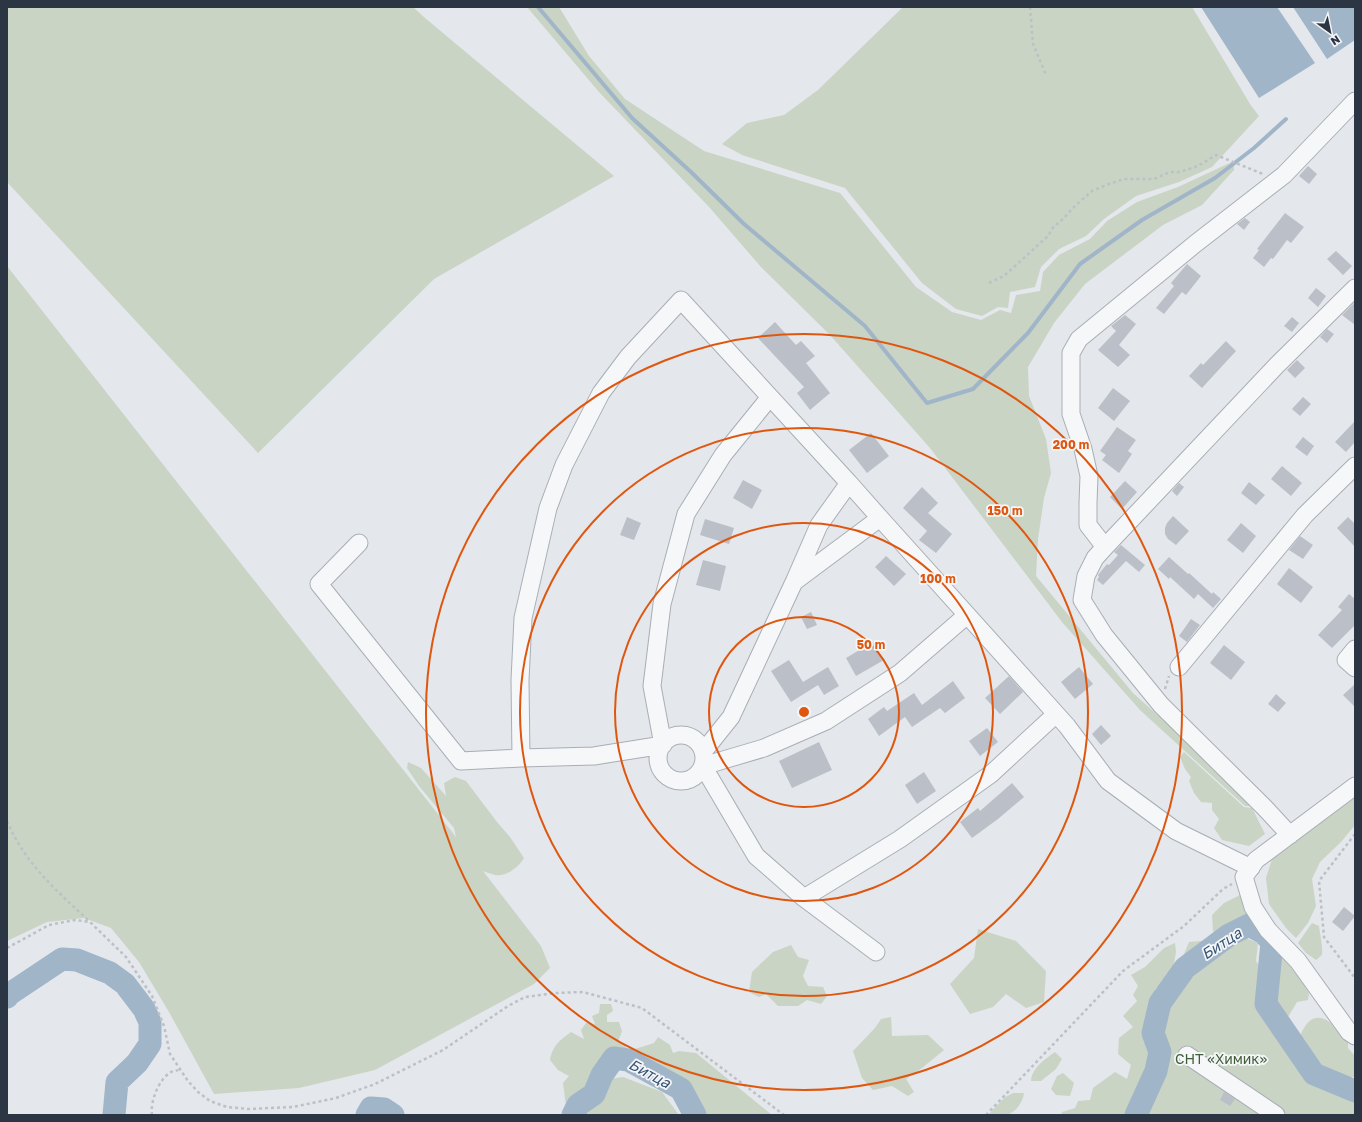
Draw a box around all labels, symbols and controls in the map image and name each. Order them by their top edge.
north arrow [1310,12,1350,52]
text: N [1329,33,1343,49]
text: 200 m [1053,437,1089,452]
text: 150 m [988,503,1022,518]
text: 100 m [920,571,956,586]
text: 50 m [857,637,885,652]
centre of rings [797,705,811,719]
water label: Битца [1197,923,1245,963]
park label: СНТ «Химик» [1175,1050,1267,1067]
water label: Битца [626,1055,674,1092]

